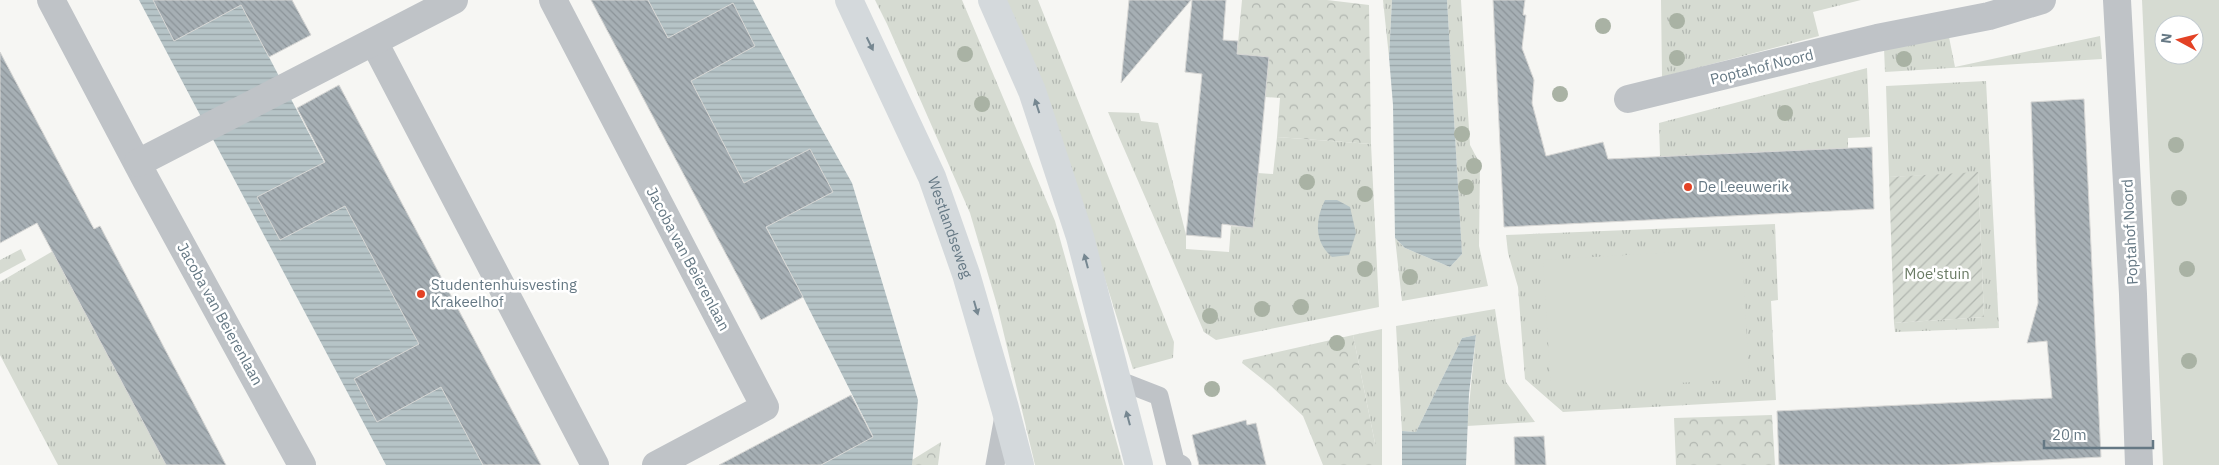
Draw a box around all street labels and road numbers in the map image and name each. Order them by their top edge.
street label: Poptahof Noord [1708,44,1816,89]
street label: Westlandseweg [924,174,977,281]
street label: Poptahof Noord [2117,179,2142,285]
street label: Jacoba van Beierenlaan [643,184,734,334]
street label: Jacoba van Beierenlaan [173,239,268,388]

